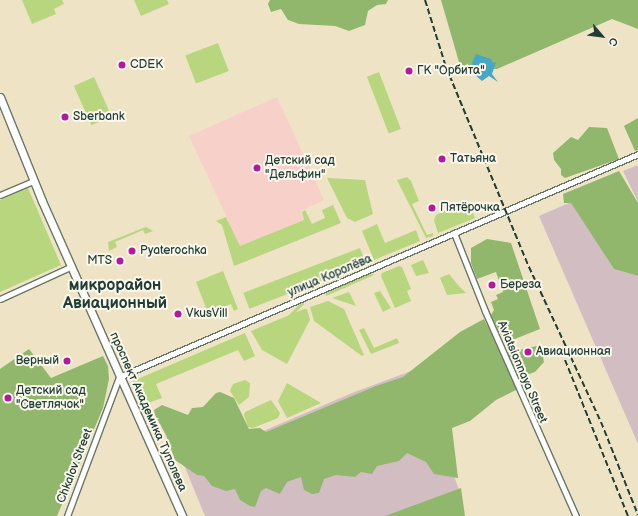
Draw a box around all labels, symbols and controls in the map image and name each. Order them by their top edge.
north arrow [582,16,622,56]
text: С [606,35,621,48]
place label: CDEK [130,58,163,72]
marker: CDEK [117,60,127,70]
place label: ГК "Орбита" [417,64,485,78]
marker: ГК "Орбита" [404,66,414,76]
place label: Sberbank [73,110,125,124]
marker: Sberbank [60,112,70,122]
place label: Татьяна [450,152,496,166]
place label: Детский сад "Дельфин" [265,154,335,182]
marker: Татьяна [437,154,447,164]
marker: Детский сад "Дельфин" [252,163,262,173]
place label: Пятёрочка [440,201,500,215]
marker: Пятёрочка [427,203,437,213]
place label: Pyaterochka [140,244,207,258]
marker: Pyaterochka [127,246,137,256]
street label: улица Королёва [286,252,374,300]
place label: MTS [87,254,112,268]
marker: MTS [115,256,125,266]
district label: микрорайон Авиационный [63,276,167,314]
place label: Береза [500,278,541,292]
marker: Береза [487,280,497,290]
place label: VkusVill [186,307,227,321]
marker: VkusVill [173,309,183,319]
street label: Aviatsionnaya Street [494,319,550,425]
street label: проспект Академика Туполева [106,330,190,494]
place label: Авиационная [536,345,611,359]
marker: Авиационная [523,347,533,357]
place label: Верный [16,354,59,368]
marker: Верный [62,356,72,366]
place label: Детский сад "Светлячок" [16,384,86,412]
marker: Детский сад "Светлячок" [3,393,13,403]
street label: Chkalov Street [54,427,96,505]

